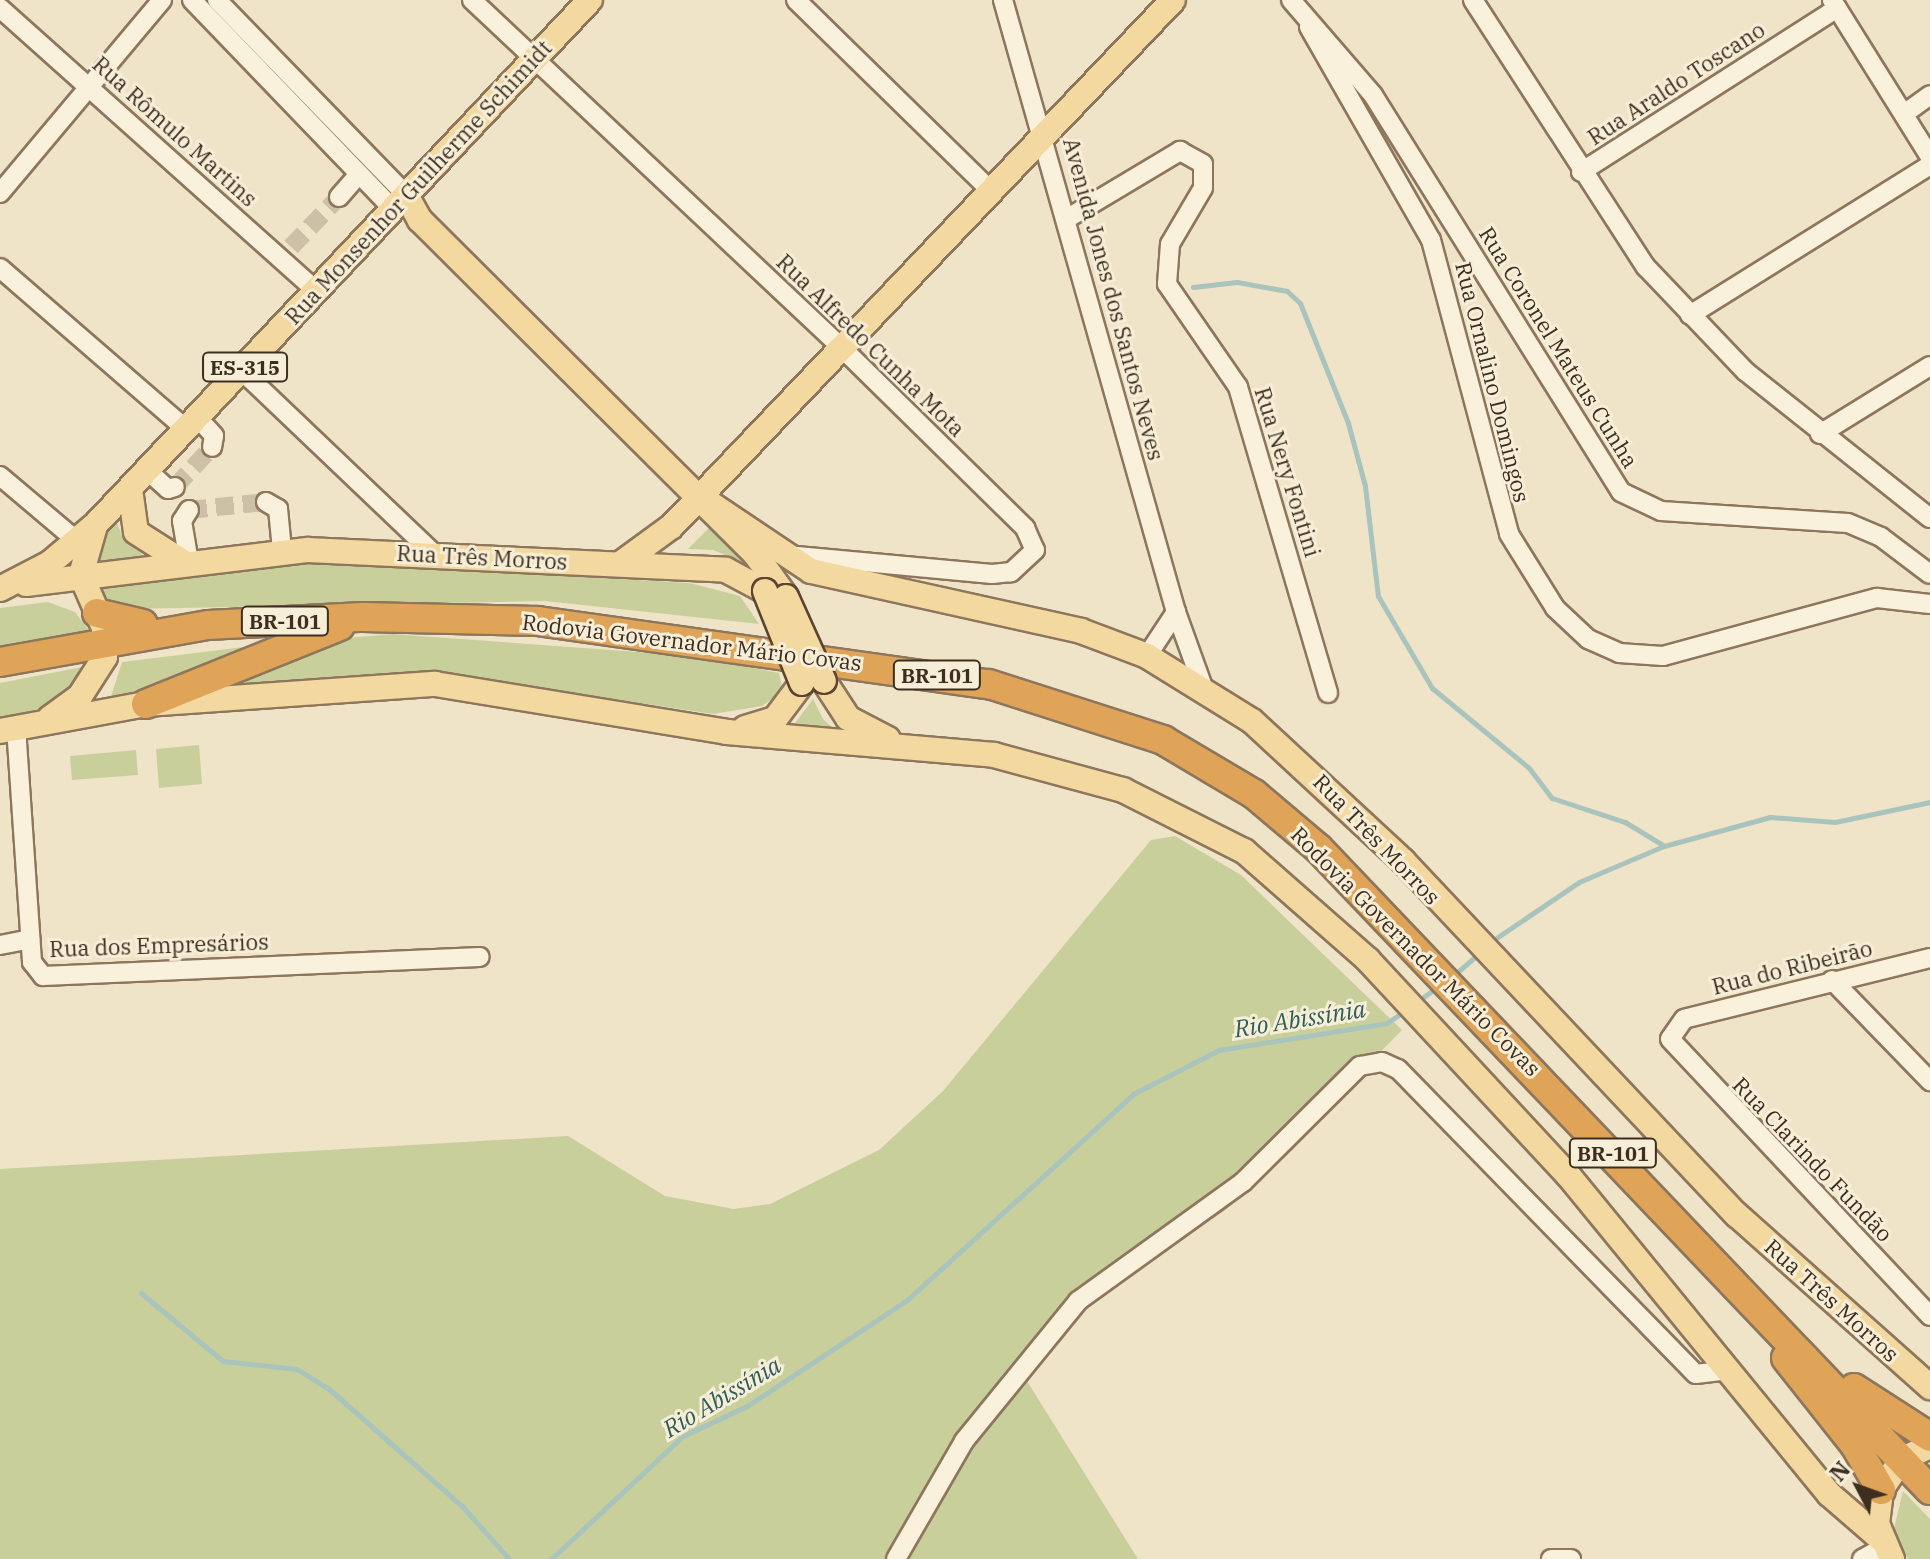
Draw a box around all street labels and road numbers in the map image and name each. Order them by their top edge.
street label: Rua Araldo Toscano [1582,16,1770,150]
street label: Rua Monsenhor Guilherme Schimidt [279,34,557,330]
street label: Rua Rômulo Martins [88,50,262,212]
street label: Avenida Jones dos Santos Neves [1058,135,1170,463]
street label: Rua Coronel Mateus Cunha [1474,222,1644,472]
street label: Rua Alfredo Cunha Mota [771,248,971,442]
street label: Rua Ornalino Domingos [1450,259,1536,505]
road number: ES-315 [201,351,289,383]
street label: Rua Nery Fontini [1250,384,1326,560]
street label: Rua Três Morros [396,539,568,575]
road number: BR-101 [239,605,331,637]
street label: Rodovia Governador Mário Covas [521,608,863,676]
road number: BR-101 [891,659,983,691]
street label: Rua Três Morros [1308,768,1446,910]
street label: Rodovia Governador Mário Covas [1286,821,1546,1081]
street label: Rua dos Empresários [49,928,269,962]
street label: Rua do Ribeirão [1709,934,1875,1000]
street label: Rua Clarindo Fundão [1728,1071,1898,1247]
road number: BR-101 [1567,1137,1659,1169]
street label: Rua Três Morros [1760,1233,1904,1367]

